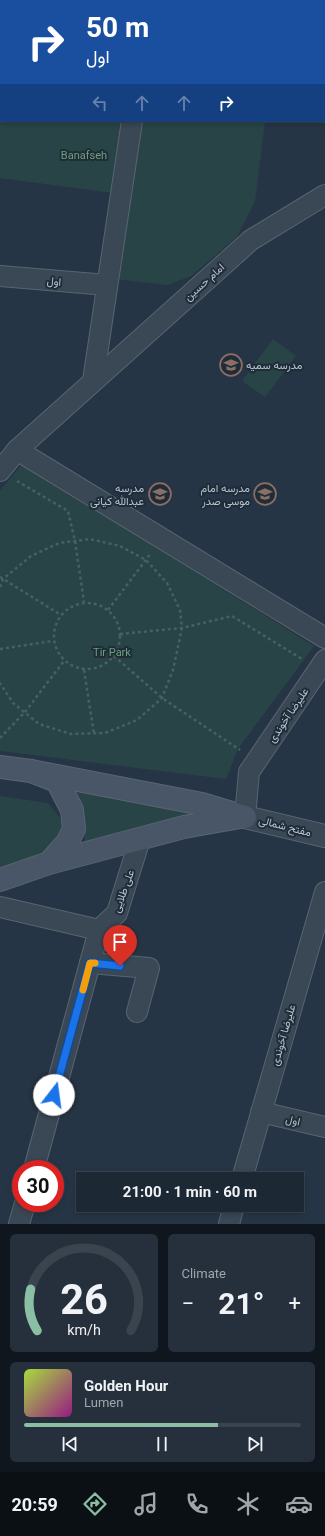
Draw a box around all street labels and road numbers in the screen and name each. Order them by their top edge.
street label: امام حسین [182,261,228,305]
street label: اول [46,274,62,289]
street label: علیرضا آخوندی [265,685,312,745]
street label: مفتح شمالی [257,814,313,840]
street label: علی طلایی [110,868,137,915]
street label: علیرضا آخوندی [269,1003,299,1067]
street label: اول [284,1113,301,1128]

